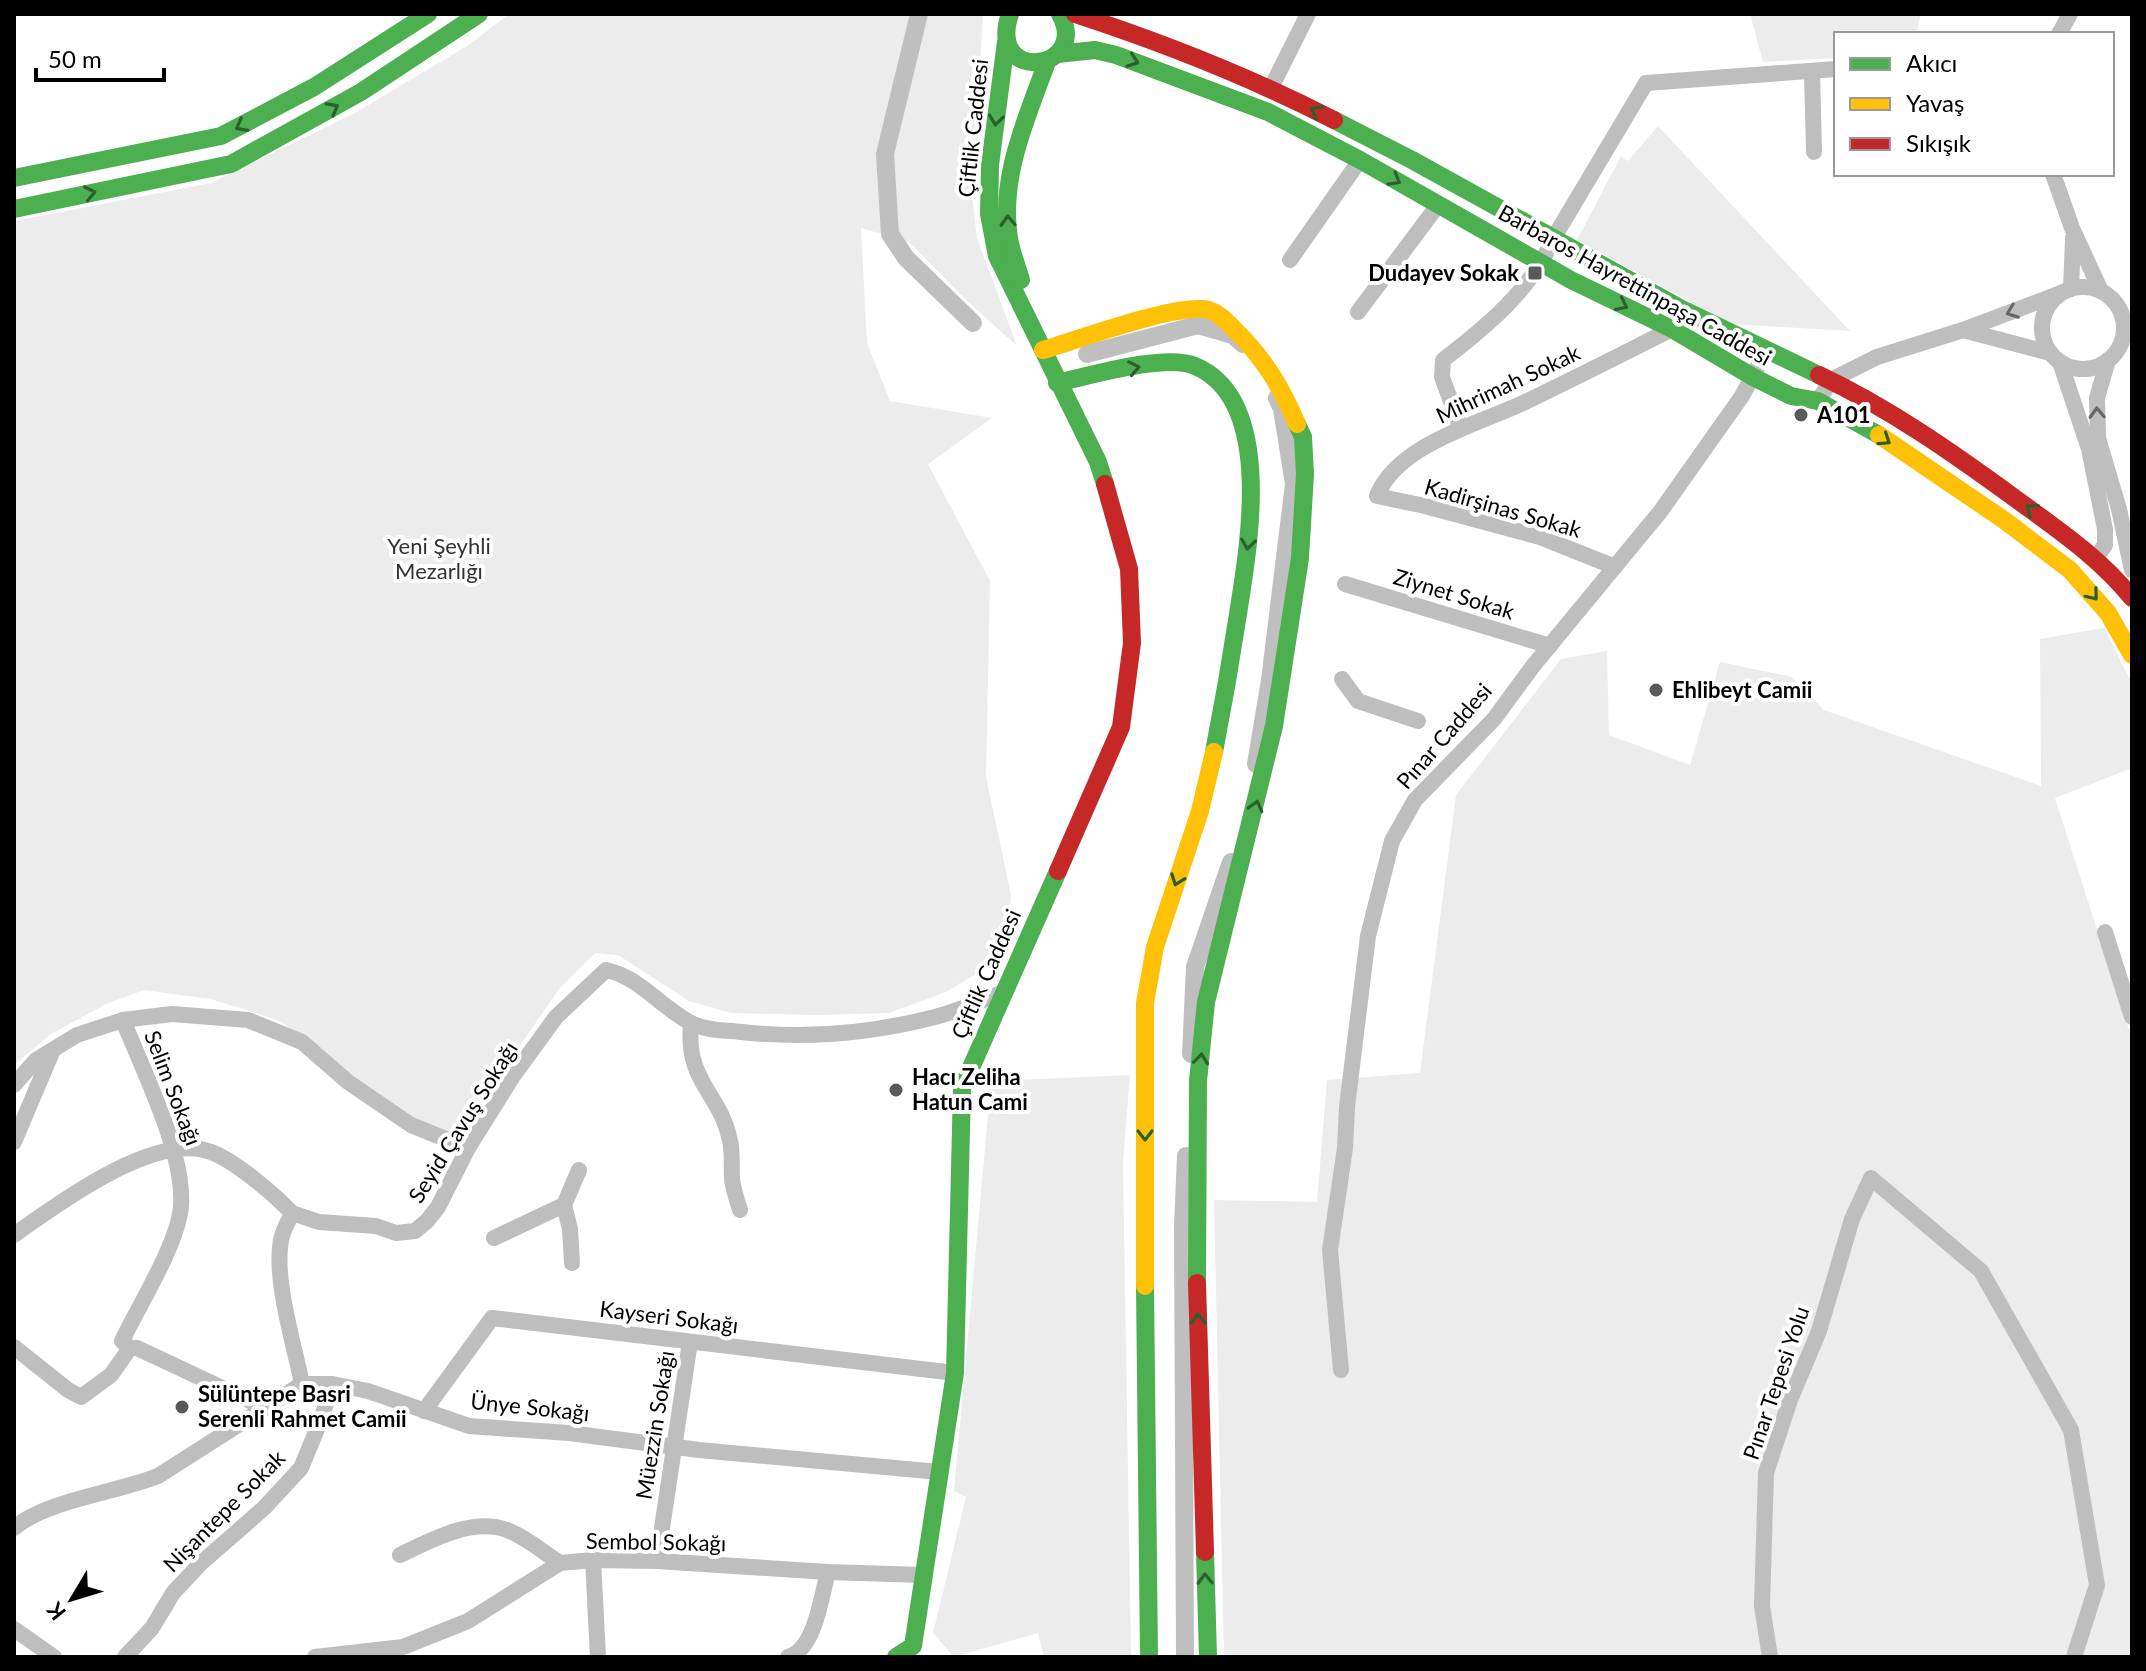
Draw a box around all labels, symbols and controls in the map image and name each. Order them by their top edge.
scale bar [36,32,164,82]
legend [1834,32,2114,176]
text: 50 m [48,44,102,73]
text: Akıcı [1906,48,1957,77]
one-way arrow [1125,51,1139,68]
street label: Çiftlik Caddesi [952,57,993,198]
text: Yavaş [1906,88,1964,117]
one-way arrow [324,102,339,118]
one-way arrow [1309,105,1324,120]
one-way arrow [988,113,1005,127]
one-way arrow [235,116,249,131]
text: Sıkışık [1906,128,1972,157]
one-way arrow [1386,170,1401,186]
one-way arrow [83,185,97,202]
street label: Barbaros Hayrettinpaşa Caddesi [1494,198,1776,371]
one-way arrow [1000,214,1017,227]
place label: Dudayev Sokak [1368,259,1519,286]
marker: Dudayev Sokak [1526,264,1544,282]
one-way arrow [1614,296,1629,311]
one-way arrow [2006,302,2020,319]
street label: Mihrimah Sokak [1432,338,1585,429]
one-way arrow [1127,361,1141,378]
place label: A101 [1816,401,1871,428]
marker: A101 [1792,406,1810,424]
one-way arrow [2088,406,2106,419]
one-way arrow [1876,431,1891,446]
street label: Kadirşinas Sokak [1422,472,1585,543]
one-way arrow [2025,505,2040,519]
park label: Yeni Şeyhli Mezarlığı [387,532,491,584]
one-way arrow [1240,537,1257,551]
street label: Ziynet Sokak [1391,562,1519,625]
one-way arrow [2083,585,2098,600]
place label: Ehlibeyt Camii [1672,676,1812,703]
street label: Pınar Caddesi [1390,677,1497,794]
marker: Ehlibeyt Camii [1647,681,1665,699]
one-way arrow [1246,799,1263,813]
one-way arrow [1170,872,1187,886]
street label: Çiftlik Caddesi [945,905,1026,1043]
street label: Selim Sokağı [139,1027,208,1149]
street label: Seyid Çavuş Sokağı [402,1036,523,1207]
one-way arrow [1192,1052,1209,1065]
place label: Hacı Zeliha Hatun Cami [912,1063,1028,1115]
marker: Hacı Zeliha Hatun Cami [887,1081,905,1099]
one-way arrow [1136,1129,1154,1142]
street label: Kayseri Sokağı [598,1295,740,1338]
street label: Pınar Tepesi Yolu [1737,1302,1814,1463]
one-way arrow [1189,1312,1206,1325]
street label: Müezzin Sokağı [629,1349,680,1501]
place label: Sülüntepe Basri Serenli Rahmet Camii [198,1380,407,1432]
street label: Ünye Sokağı [469,1387,591,1426]
marker: Sülüntepe Basri Serenli Rahmet Camii [173,1398,191,1416]
street label: Nişantepe Sokak [157,1444,291,1577]
street label: Sembol Sokağı [586,1527,726,1556]
north arrow [32,1559,112,1639]
one-way arrow [1197,1572,1214,1585]
text: K [40,1597,71,1626]

